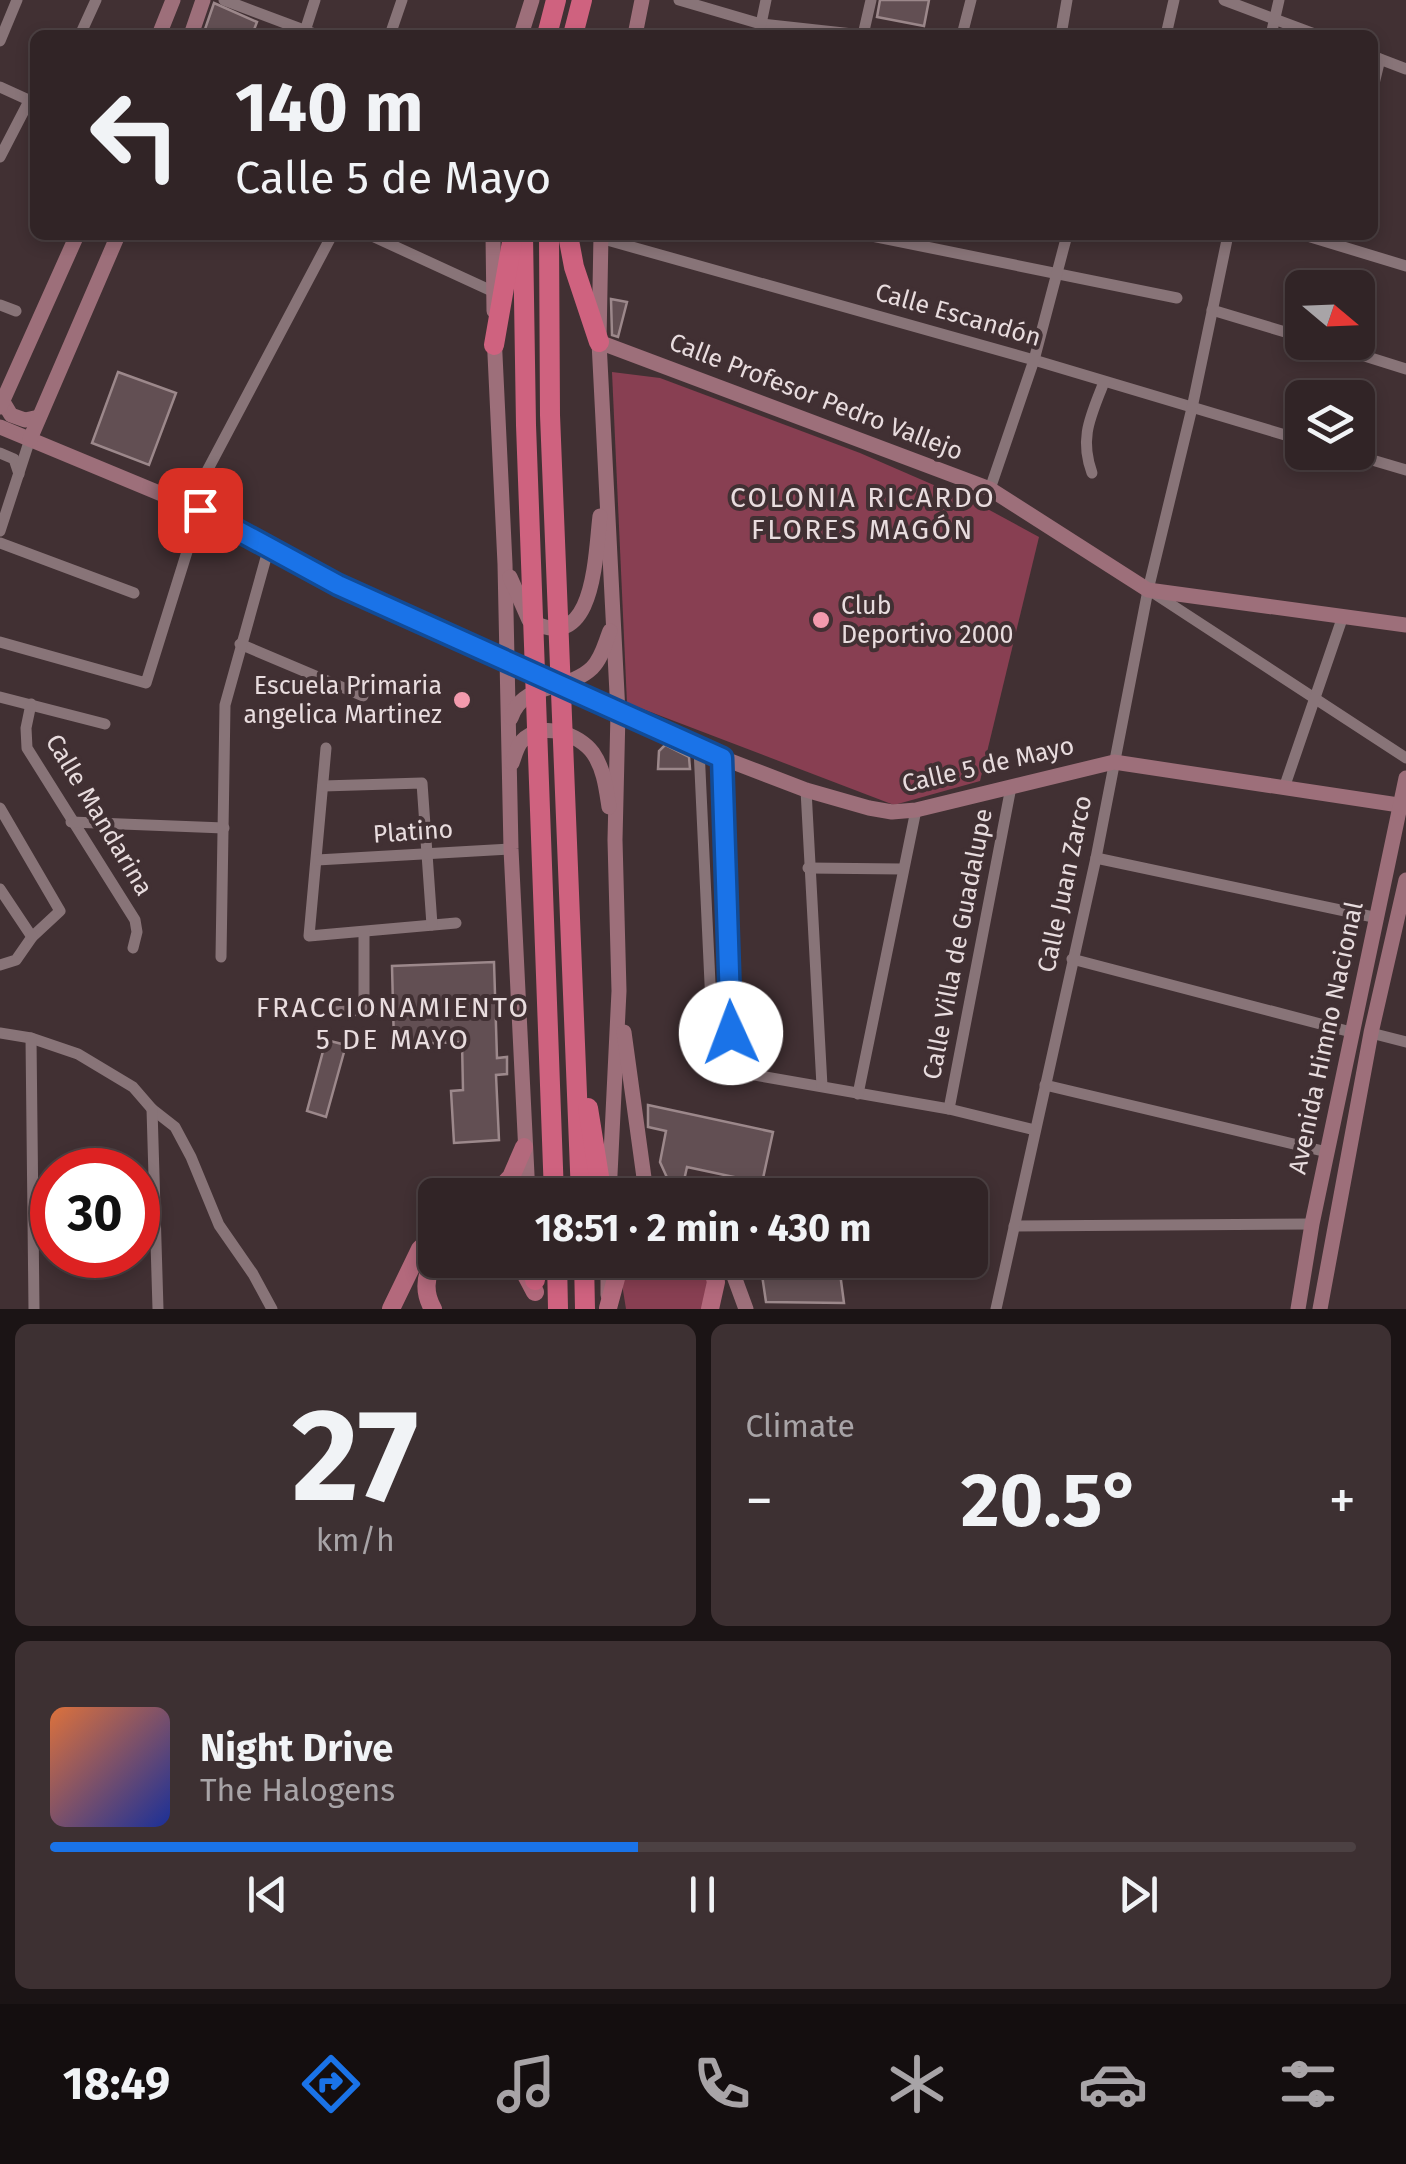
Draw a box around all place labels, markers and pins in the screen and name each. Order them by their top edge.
pin [158,468,243,553]
place label: Club Deportivo 2000 [841,591,1014,650]
marker: Club Deportivo 2000 [810,609,832,631]
place label: Escuela Primaria angelica Martinez [243,671,442,730]
marker: Escuela Primaria angelica Martinez [451,689,473,711]

